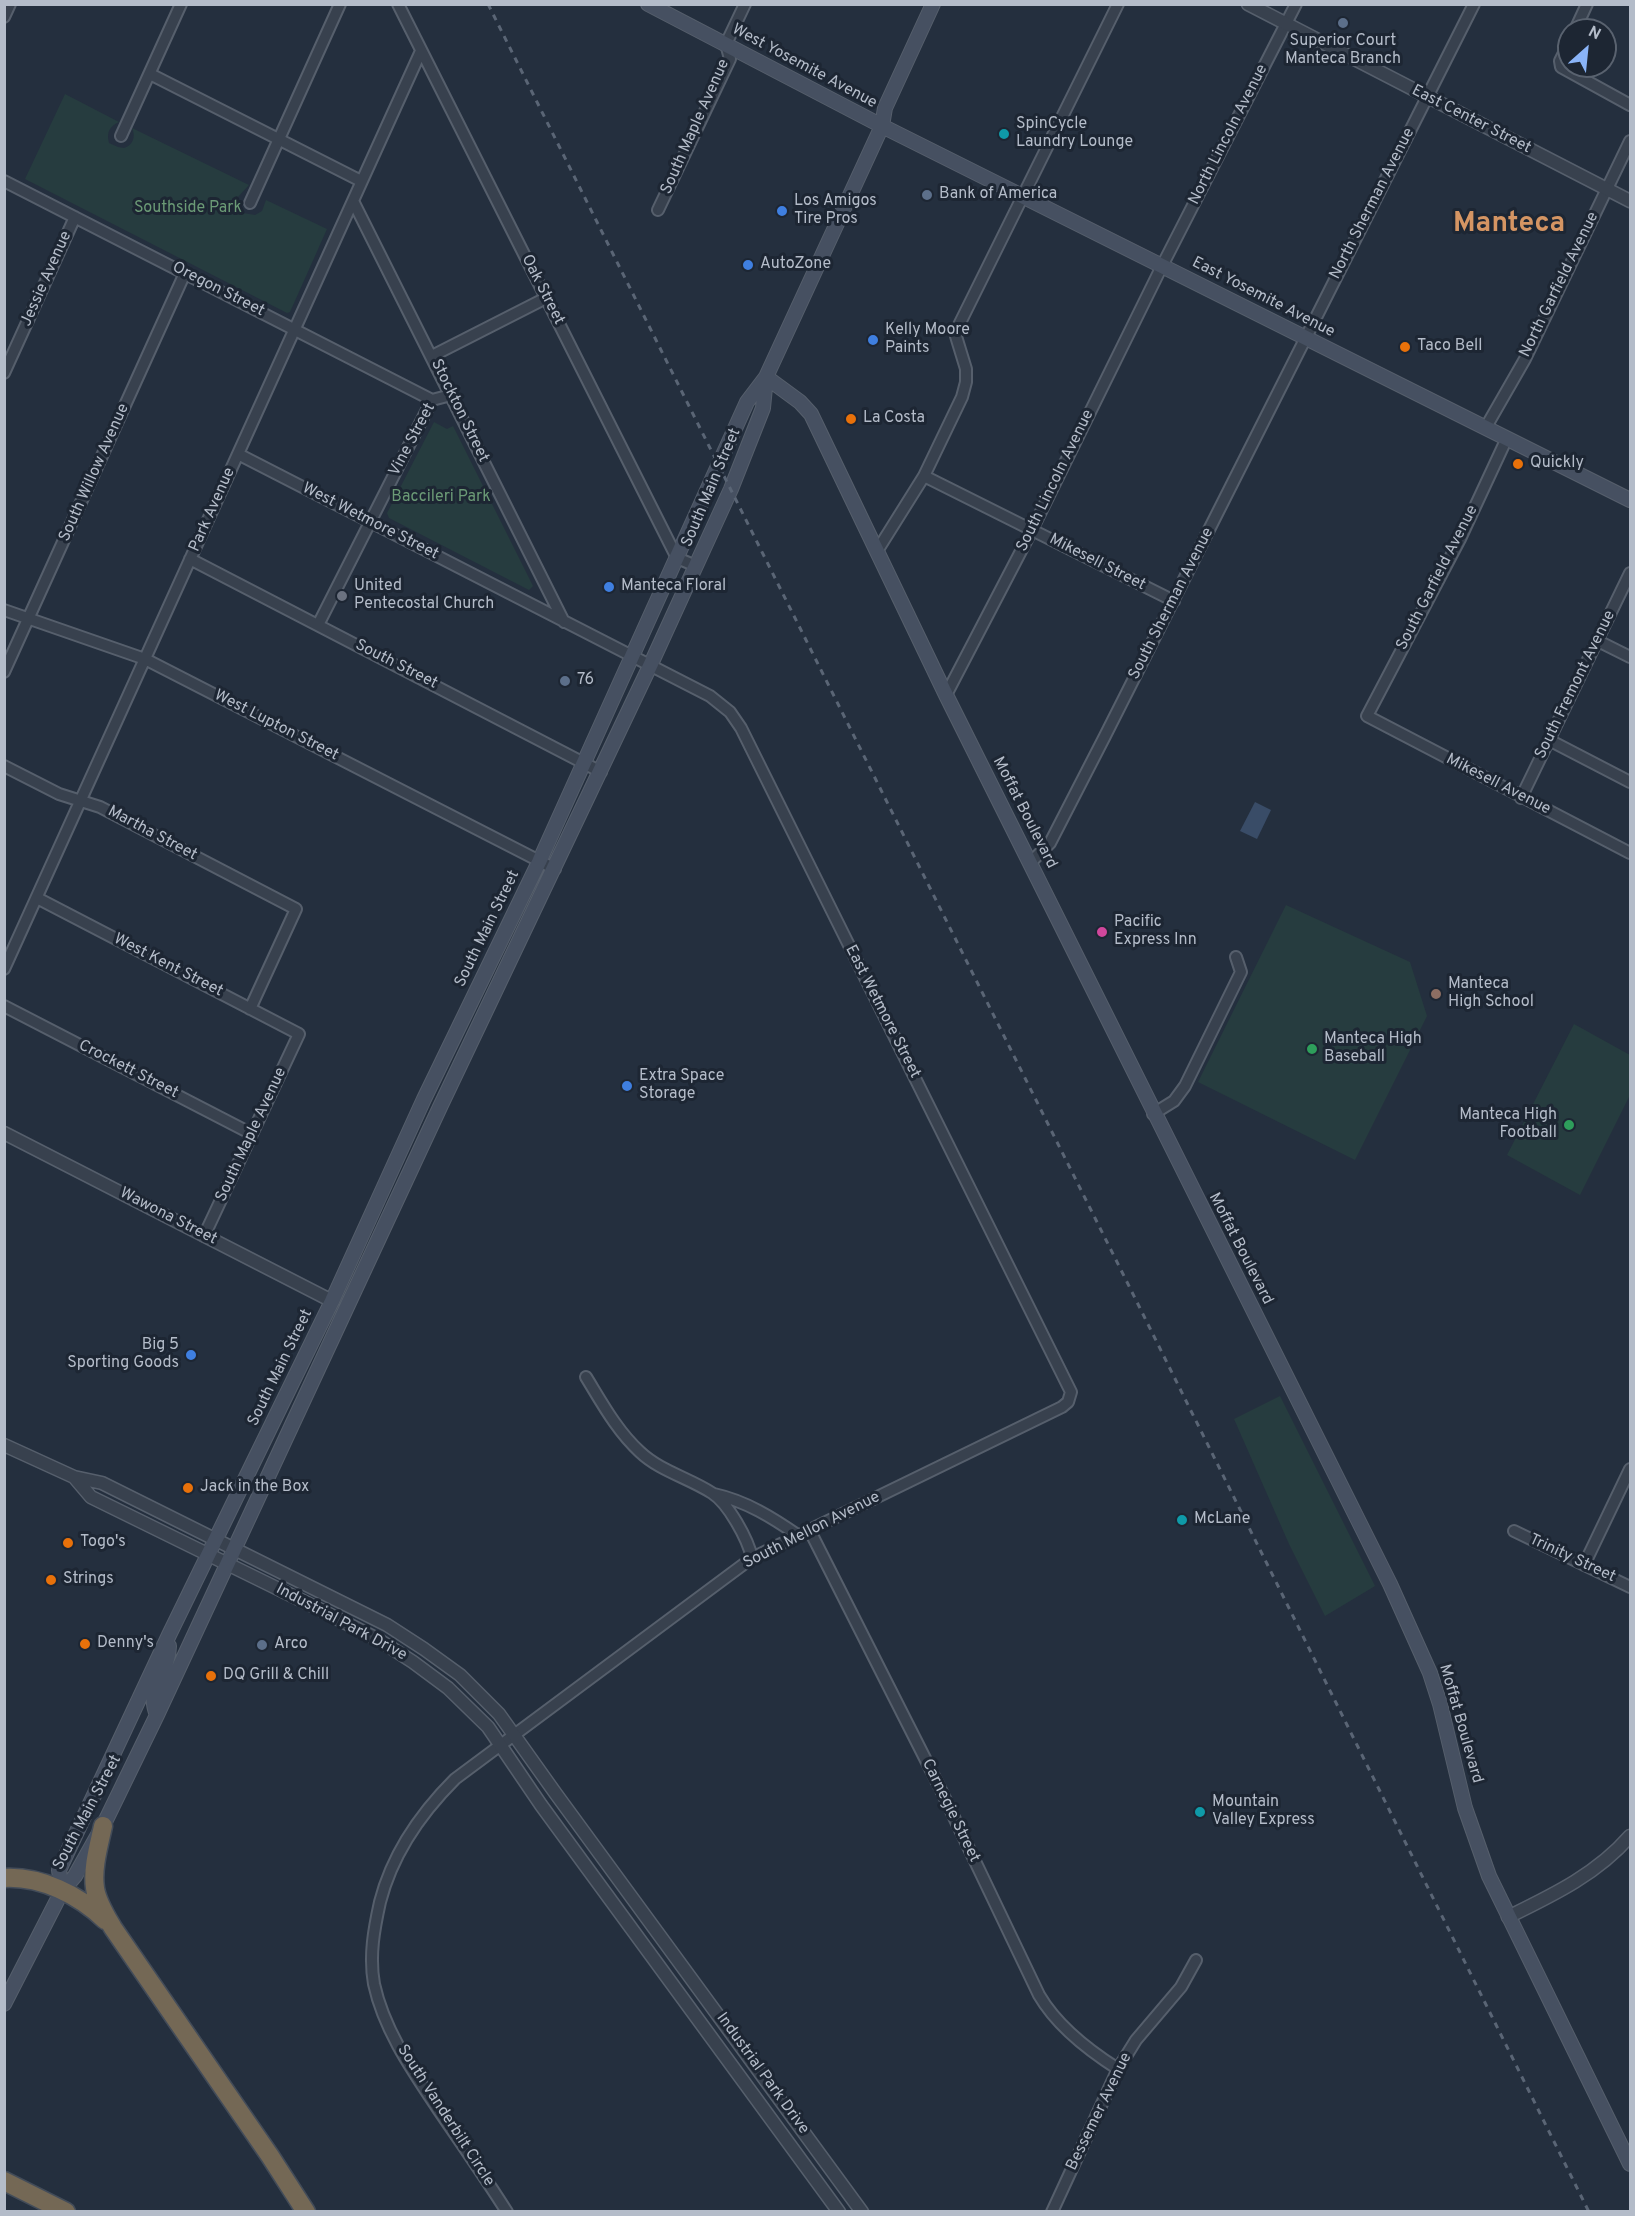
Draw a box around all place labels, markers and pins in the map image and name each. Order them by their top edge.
marker: Superior Court Manteca Branch [1336,16,1350,30]
place label: Superior Court Manteca Branch [1285,32,1401,70]
place label: SpinCycle Laundry Lounge [1016,115,1133,153]
marker: SpinCycle Laundry Lounge [997,127,1011,141]
place label: Bank of America [939,185,1057,205]
marker: Bank of America [920,188,934,202]
place label: Los Amigos Tire Pros [794,192,877,230]
marker: Los Amigos Tire Pros [775,204,789,218]
place label: AutoZone [760,255,831,275]
marker: AutoZone [741,258,755,272]
place label: Kelly Moore Paints [885,321,970,359]
marker: Kelly Moore Paints [866,333,880,347]
place label: Taco Bell [1417,337,1482,357]
marker: Taco Bell [1398,340,1412,354]
place label: La Costa [863,409,925,429]
marker: La Costa [844,412,858,426]
place label: Quickly [1530,454,1584,474]
marker: Quickly [1511,457,1525,471]
place label: United Pentecostal Church [354,577,494,615]
place label: Manteca Floral [621,577,726,597]
marker: Manteca Floral [602,580,616,594]
marker: United Pentecostal Church [335,589,349,603]
place label: 76 [577,671,594,691]
marker: 76 [558,674,572,688]
place label: Pacific Express Inn [1114,913,1197,951]
marker: Pacific Express Inn [1095,925,1109,939]
place label: Manteca High School [1448,975,1534,1013]
marker: Manteca High School [1429,987,1443,1001]
place label: Manteca High Baseball [1324,1030,1422,1068]
marker: Manteca High Baseball [1305,1042,1319,1056]
place label: Extra Space Storage [639,1067,724,1105]
marker: Extra Space Storage [620,1079,634,1093]
place label: Manteca High Football [1459,1106,1557,1144]
marker: Manteca High Football [1562,1118,1576,1132]
place label: Big 5 Sporting Goods [67,1336,179,1374]
marker: Big 5 Sporting Goods [184,1348,198,1362]
place label: Jack in the Box [200,1478,309,1498]
marker: Jack in the Box [181,1481,195,1495]
place label: McLane [1194,1510,1250,1530]
marker: McLane [1175,1513,1189,1527]
place label: Togo's [80,1533,126,1553]
marker: Togo's [61,1536,75,1550]
place label: Strings [63,1570,114,1590]
marker: Strings [44,1573,58,1587]
place label: Denny's [97,1634,154,1654]
place label: Arco [274,1635,308,1655]
marker: Denny's [78,1637,92,1651]
marker: Arco [255,1638,269,1652]
place label: DQ Grill & Chill [223,1666,329,1686]
marker: DQ Grill & Chill [204,1669,218,1683]
place label: Mountain Valley Express [1212,1793,1315,1831]
marker: Mountain Valley Express [1193,1805,1207,1819]

